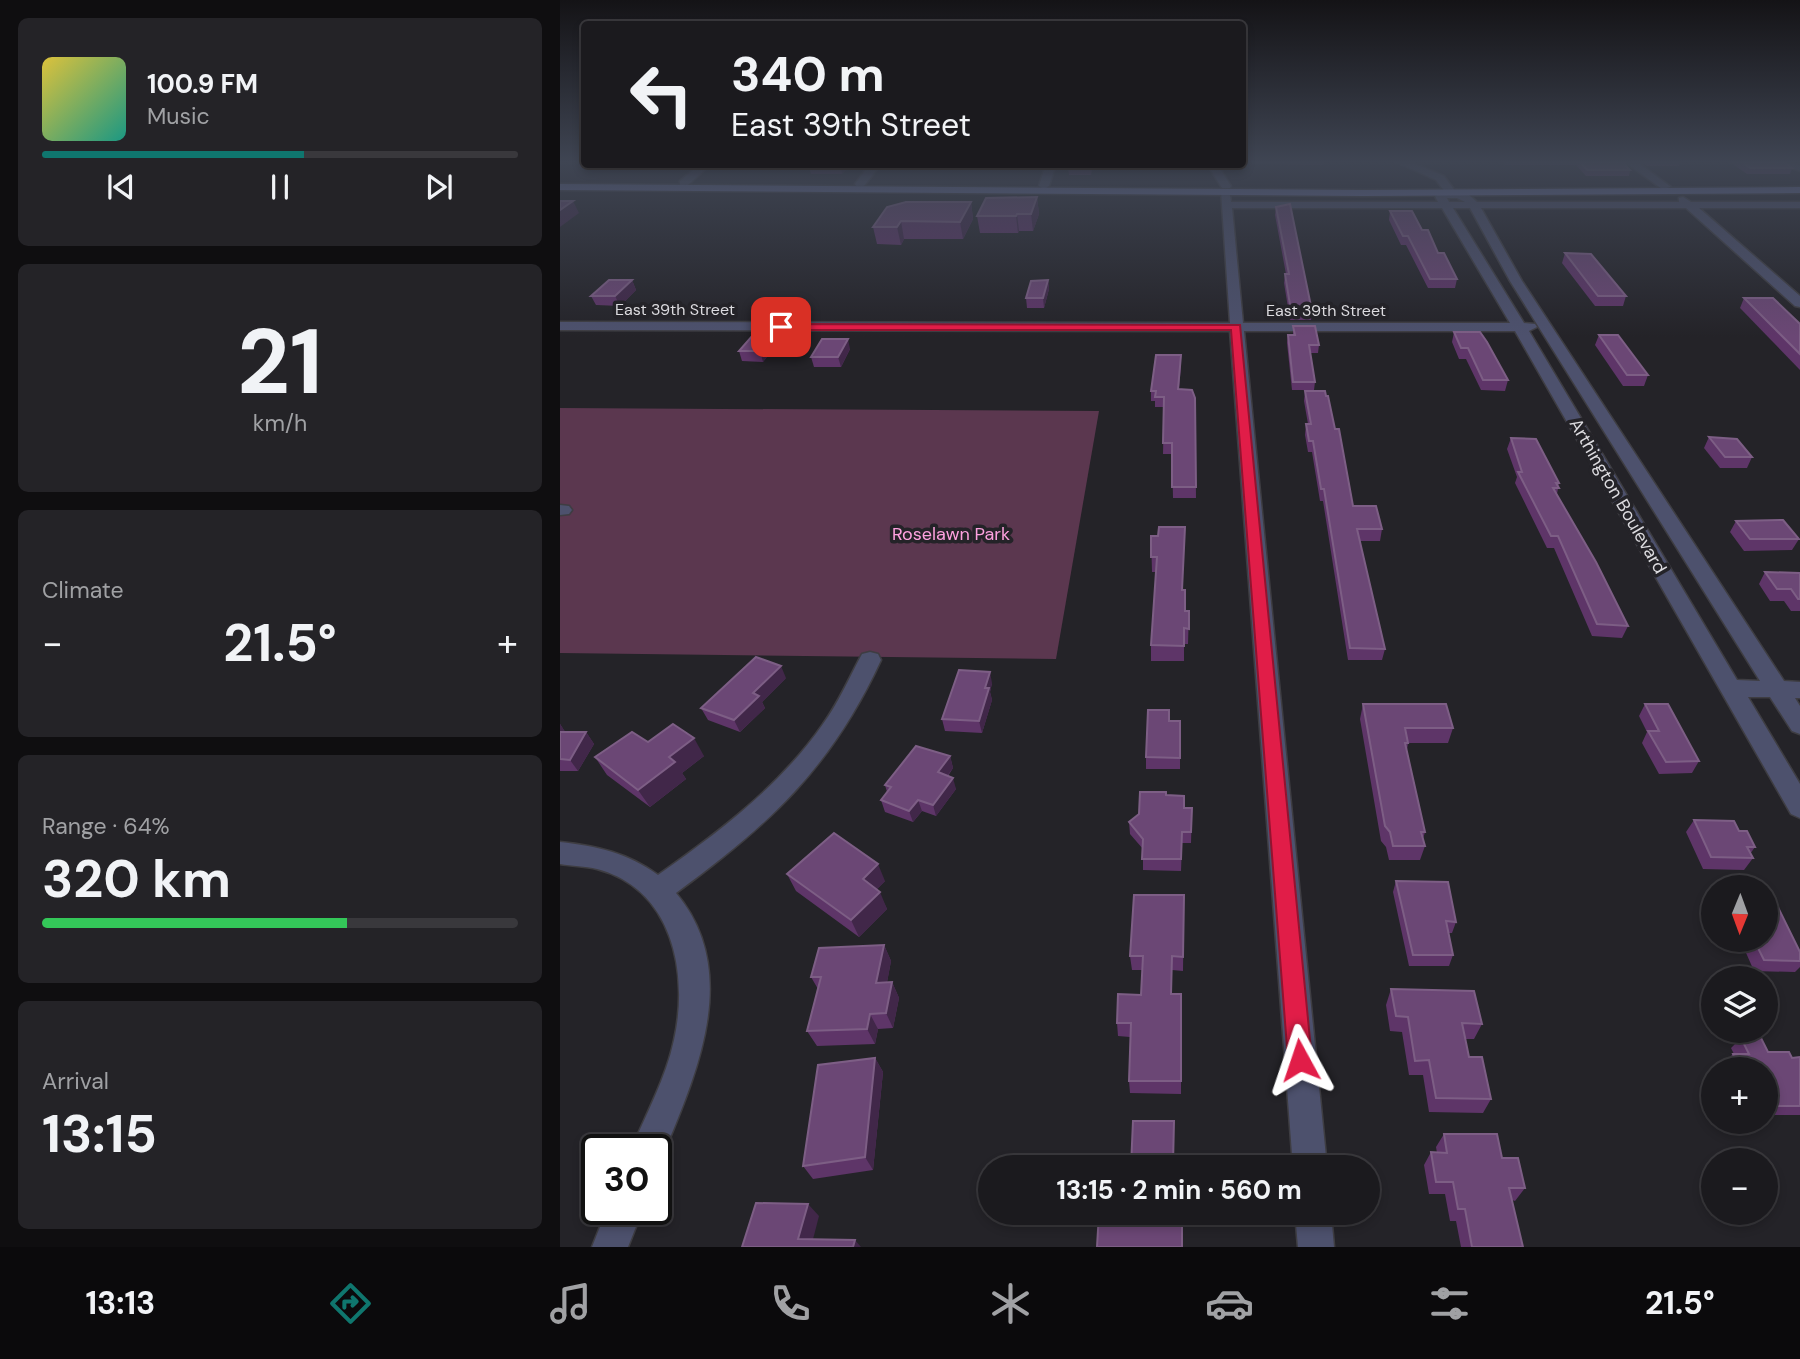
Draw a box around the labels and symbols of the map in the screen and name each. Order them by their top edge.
pin [751,297,811,357]
street label: East 39th Street [615,299,735,320]
street label: East 39th Street [1266,300,1386,321]
street label: Arthington Boulevard [1564,414,1672,578]
park label: Roselawn Park [892,522,1010,546]
north arrow [1701,875,1778,952]
position arrow [1263,1023,1337,1097]
speed limit sign: 30 [581,1134,672,1225]

